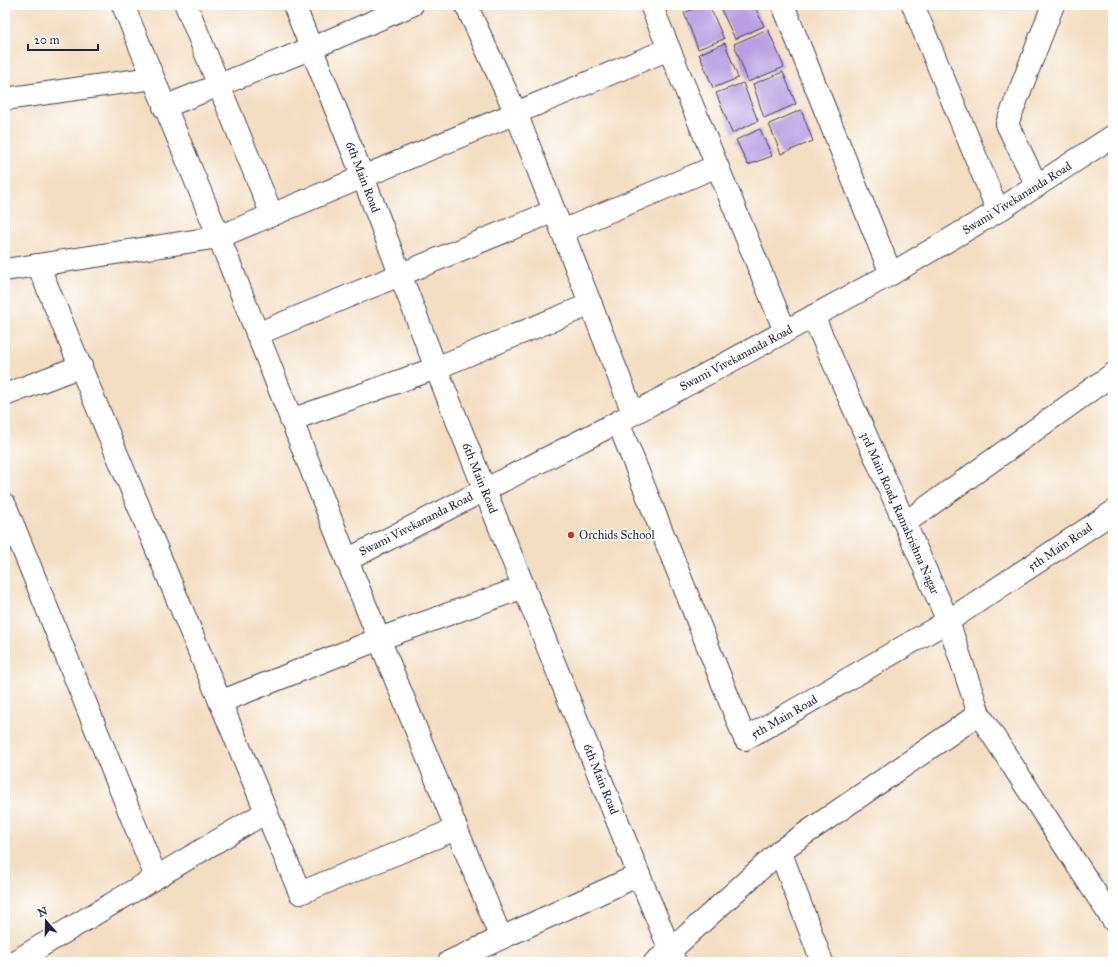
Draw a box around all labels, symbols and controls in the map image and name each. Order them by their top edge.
scale bar [28,26,98,52]
text: 20 m [34,33,60,47]
street label: 6th Main Road [343,139,383,215]
street label: Swami Vivekananda Road [960,159,1074,237]
street label: Swami Vivekananda Road [677,322,795,394]
street label: 3rd Main Road, Ramakrishna Nagar [857,430,942,597]
street label: 6th Main Road [459,441,501,515]
street label: Swami Vivekananda Road [357,489,475,559]
street label: 5th Main Road [1025,520,1095,574]
place label: Orchids School [579,528,655,542]
marker: Orchids School [566,530,576,540]
street label: 5th Main Road [748,692,820,742]
street label: 6th Main Road [580,742,622,816]
north arrow [26,901,66,941]
text: N [36,904,50,920]

